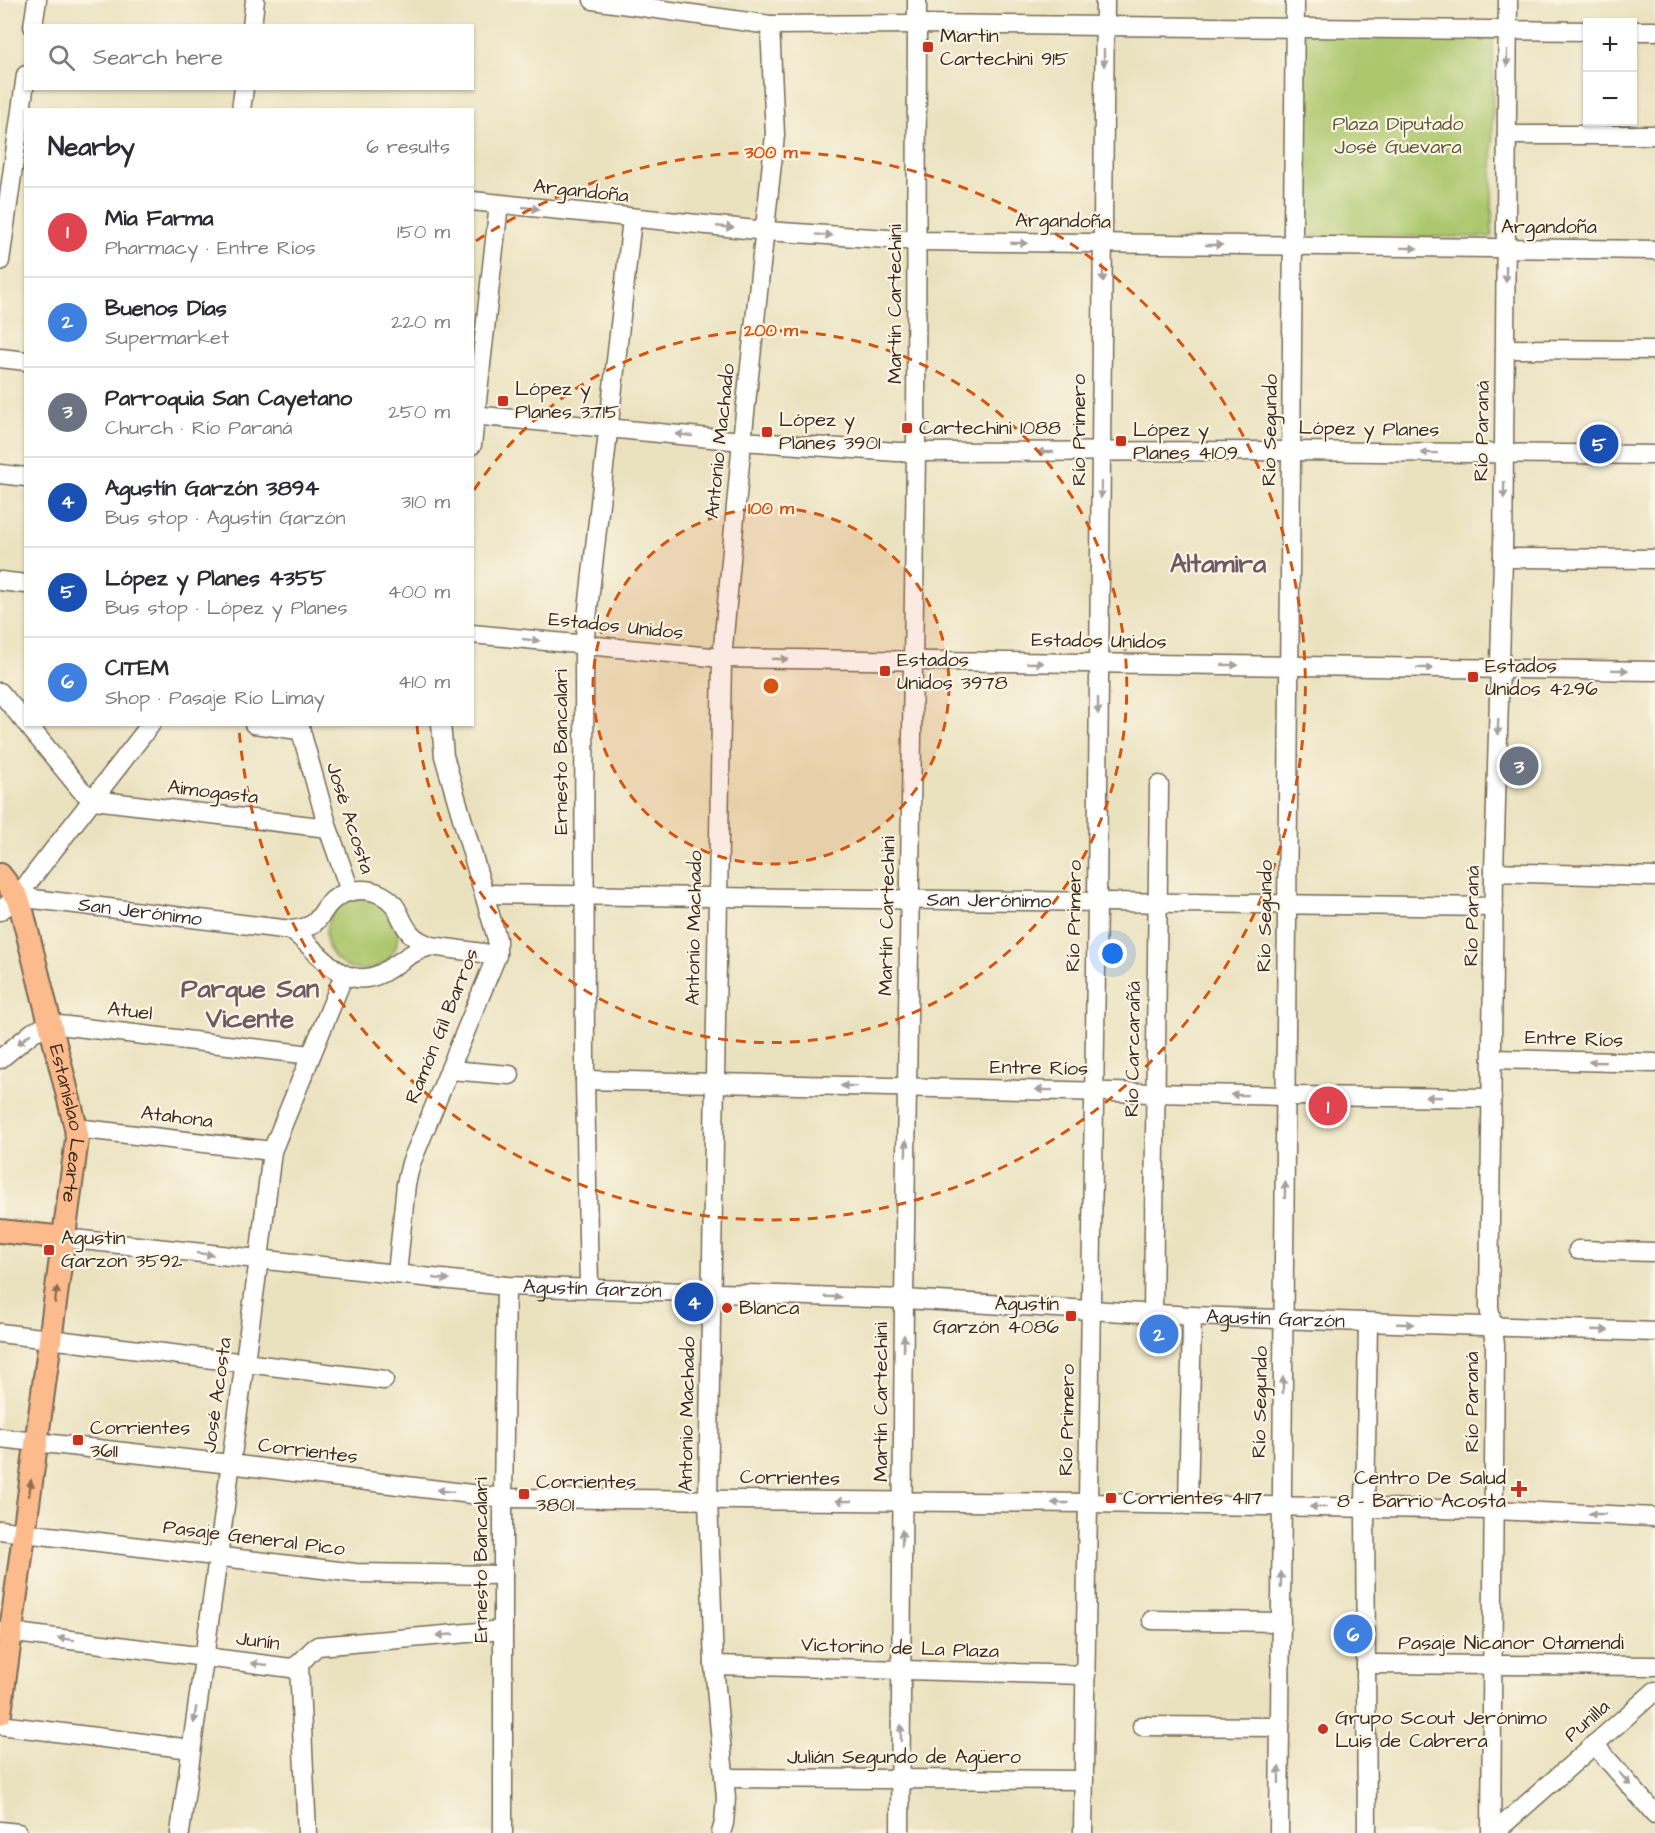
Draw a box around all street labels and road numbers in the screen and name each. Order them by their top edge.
street label: Argandoña [532,172,630,211]
street label: Argandoña [1015,206,1111,237]
street label: Argandoña [1501,213,1597,242]
street label: Martín Cartechini [881,224,909,384]
street label: Antonio Machado [698,362,742,520]
street label: Río Primero [1065,374,1093,486]
street label: Río Segundo [1255,374,1286,486]
street label: Río Paraná [1467,380,1497,482]
street label: López y Planes [1298,414,1440,445]
street label: Estados Unidos [547,605,685,647]
street label: Estados Unidos [1031,626,1167,656]
street label: Ernesto Bancalari [547,669,575,835]
street label: José Acosta [319,759,381,877]
street label: Aimogasta [166,773,260,812]
street label: Martín Cartechini [872,836,902,996]
street label: Antonio Machado [679,850,709,1006]
street label: Río Primero [1059,860,1089,972]
street label: Río Segundo [1250,860,1281,972]
street label: Río Paraná [1457,865,1487,967]
street label: San Jerónimo [926,886,1051,915]
street label: San Jerónimo [77,890,204,933]
street label: Ramón Gil Barros [398,944,486,1108]
street label: Río Carcarañá [1118,981,1148,1117]
street label: Atuel [106,994,154,1028]
street label: Entre Ríos [1524,1023,1624,1055]
street label: Estanislao Learte [42,1042,91,1204]
street label: Entre Ríos [990,1053,1088,1083]
street label: Atahona [139,1099,215,1135]
street label: Agustín Garzón [523,1273,662,1305]
street label: Agustín Garzón [1206,1303,1345,1335]
street label: Martín Cartechini [867,1322,895,1482]
street label: José Acosta [195,1336,239,1454]
street label: Antonio Machado [672,1336,702,1492]
street label: Río Segundo [1245,1346,1276,1458]
street label: Río Paraná [1458,1352,1486,1452]
street label: Río Primero [1052,1364,1082,1476]
street label: Corrientes [257,1431,359,1471]
street label: Corrientes [740,1463,840,1493]
street label: Ernesto Bancalari [467,1477,495,1643]
street label: Pasaje General Pico [161,1513,347,1563]
street label: Junín [235,1624,281,1658]
street label: Pasaje Nicanor Otamendi [1398,1629,1624,1657]
street label: Victorino de La Plaza [800,1631,1000,1665]
street label: Punilla [1558,1693,1616,1749]
street label: Julián Segundo de Agüero [787,1743,1021,1772]

